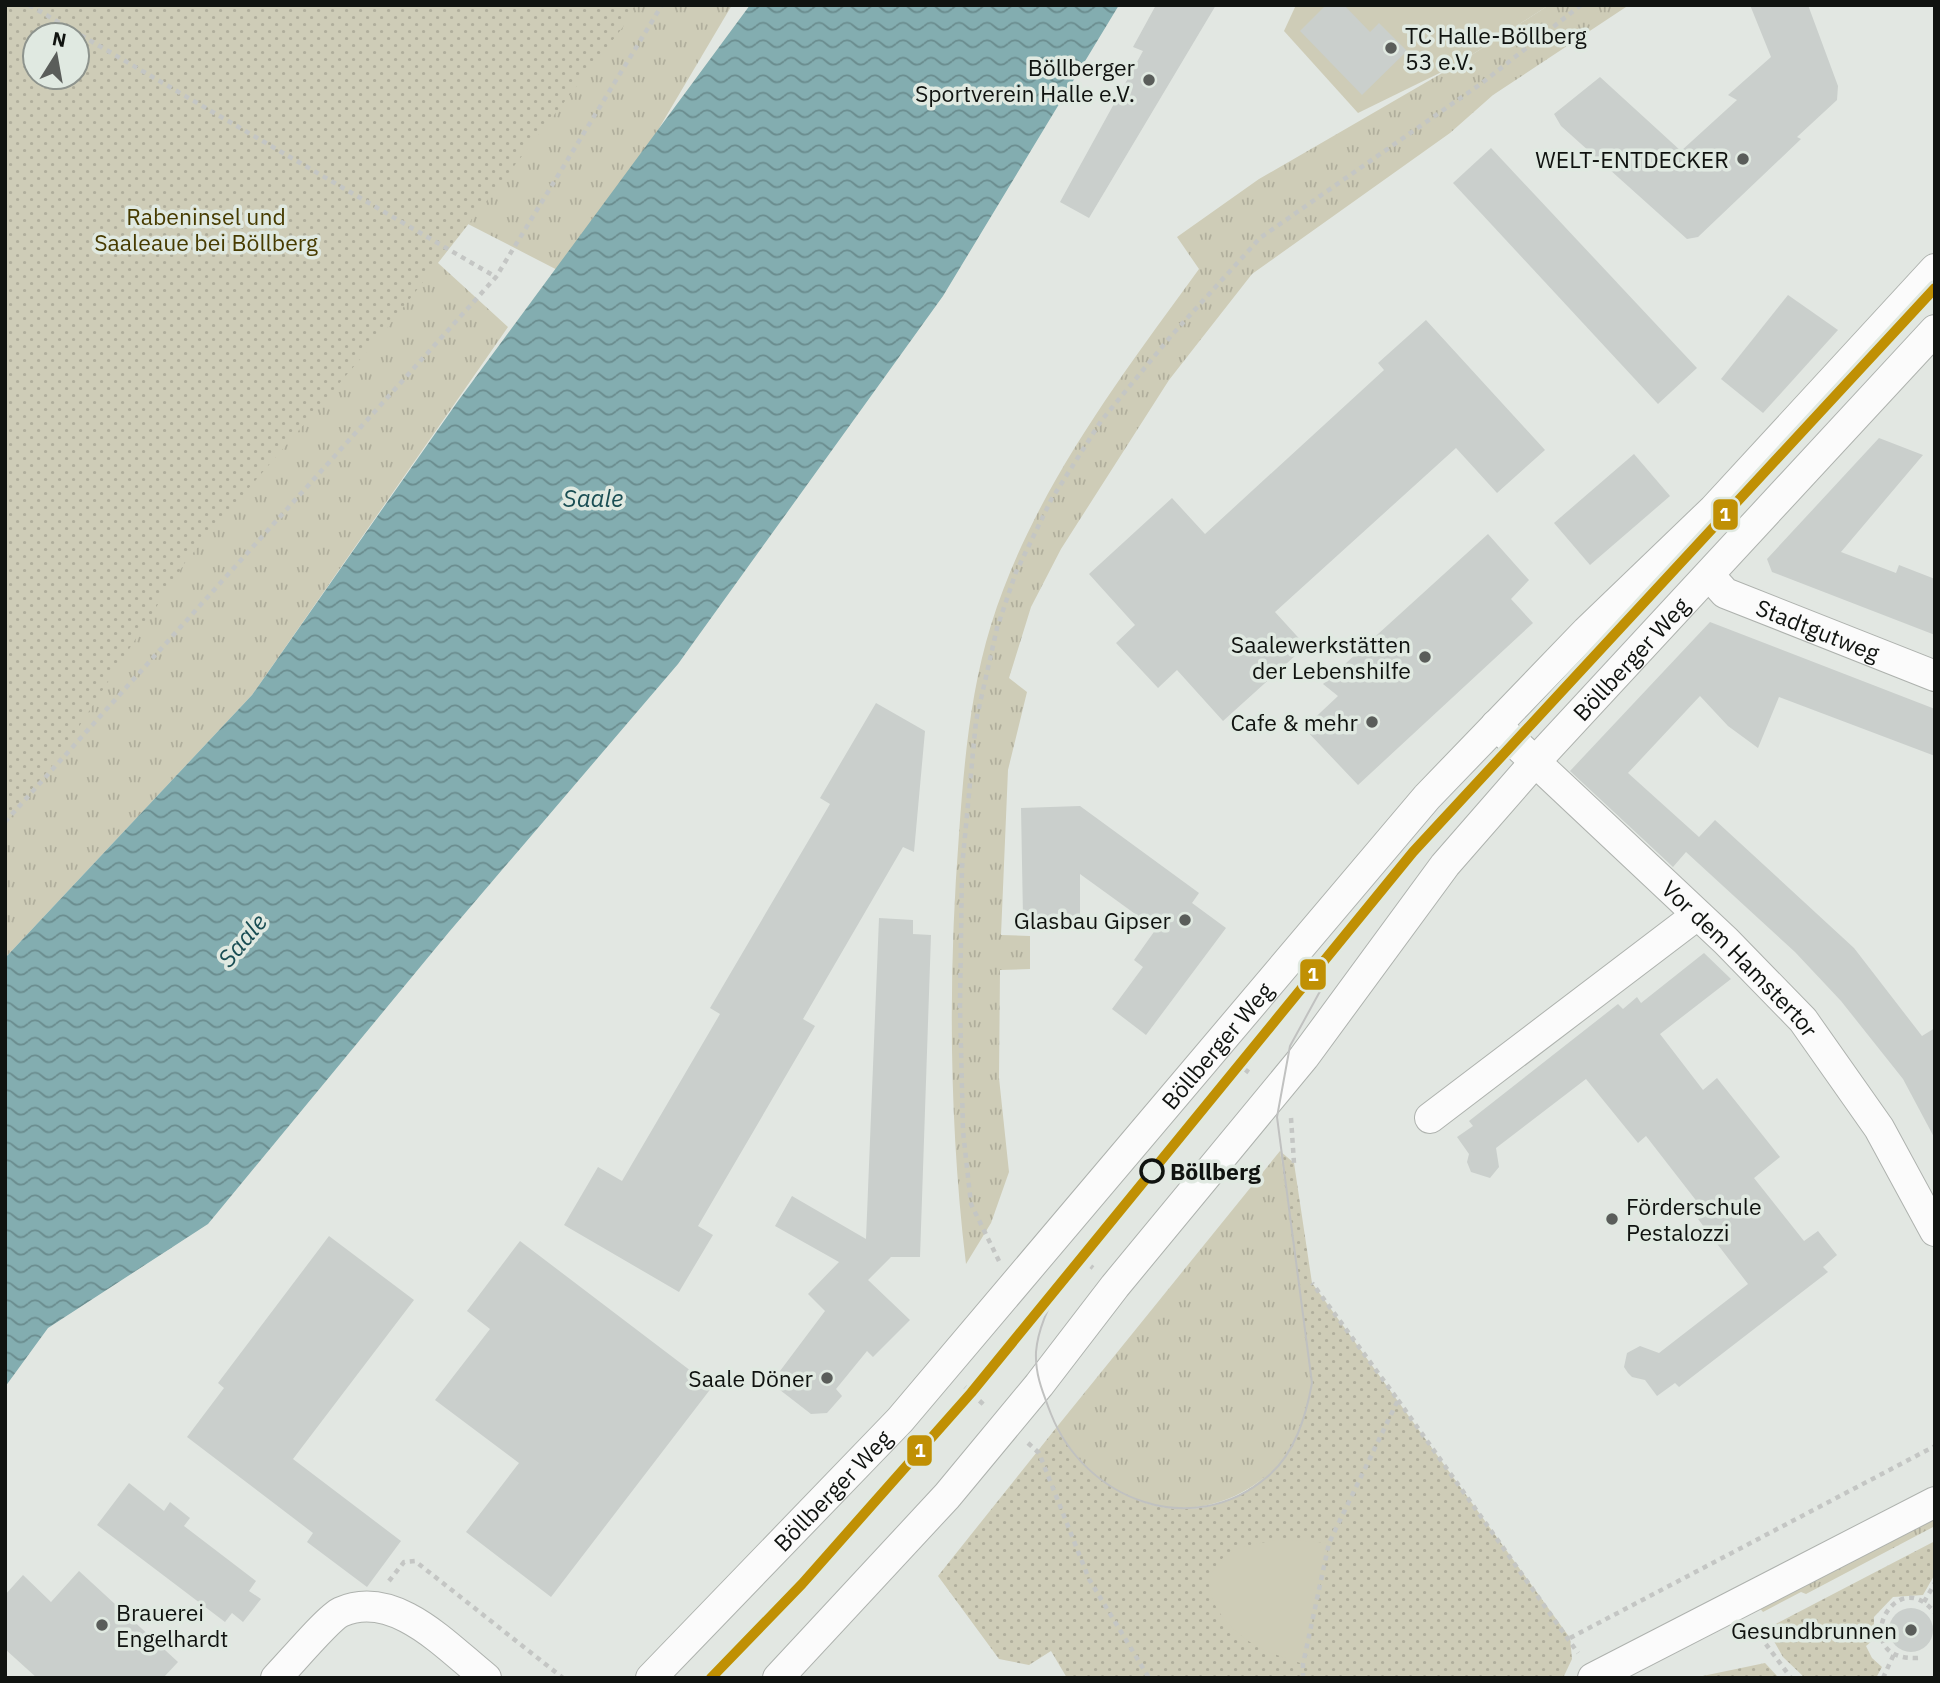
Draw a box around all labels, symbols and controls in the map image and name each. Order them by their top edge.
place label: TC Halle-Böllberg 53 e.V. [1405,20,1587,76]
north arrow [21,21,91,91]
text: N [50,26,68,52]
marker: TC Halle-Böllberg 53 e.V. [1383,40,1399,56]
place label: Böllberger Sportverein Halle e.V. [915,52,1136,108]
marker: Böllberger Sportverein Halle e.V. [1141,72,1157,88]
place label: WELT-ENTDECKER [1535,144,1729,174]
marker: WELT-ENTDECKER [1735,151,1751,167]
park label: Rabeninsel und Saaleaue bei Böllberg [94,201,318,257]
water label: Saale [563,482,623,514]
line badge: 1 [1712,498,1739,531]
text: 1 [1719,502,1731,526]
street label: Böllberger Weg [1566,591,1695,727]
street label: Stadtgutweg [1752,592,1884,668]
place label: Saalewerkstätten der Lebenshilfe [1231,629,1411,685]
marker: Saalewerkstätten der Lebenshilfe [1417,649,1433,665]
place label: Cafe & mehr [1230,707,1359,737]
marker: Cafe & mehr [1364,714,1380,730]
street label: Vor dem Hamstertor [1656,874,1825,1043]
place label: Glasbau Gipser [1014,905,1172,935]
water label: Saale [210,907,274,973]
marker: Glasbau Gipser [1177,912,1193,928]
line badge: 1 [1299,958,1327,991]
text: 1 [1307,962,1319,986]
street label: Böllberger Weg [1154,976,1279,1115]
place label: Böllberg [1170,1156,1261,1186]
marker: Böllberg [1140,1159,1164,1183]
place label: Förderschule Pestalozzi [1626,1191,1762,1247]
marker: Förderschule Pestalozzi [1604,1211,1620,1227]
place label: Saale Döner [688,1363,814,1393]
marker: Saale Döner [819,1370,835,1386]
street label: Böllberger Weg [767,1423,898,1557]
line badge: 1 [906,1434,933,1467]
text: 1 [914,1438,926,1462]
place label: Brauerei Engelhardt [116,1597,228,1653]
place label: Gesundbrunnen [1731,1615,1897,1645]
marker: Brauerei Engelhardt [94,1617,110,1633]
marker: Gesundbrunnen [1903,1622,1919,1638]

